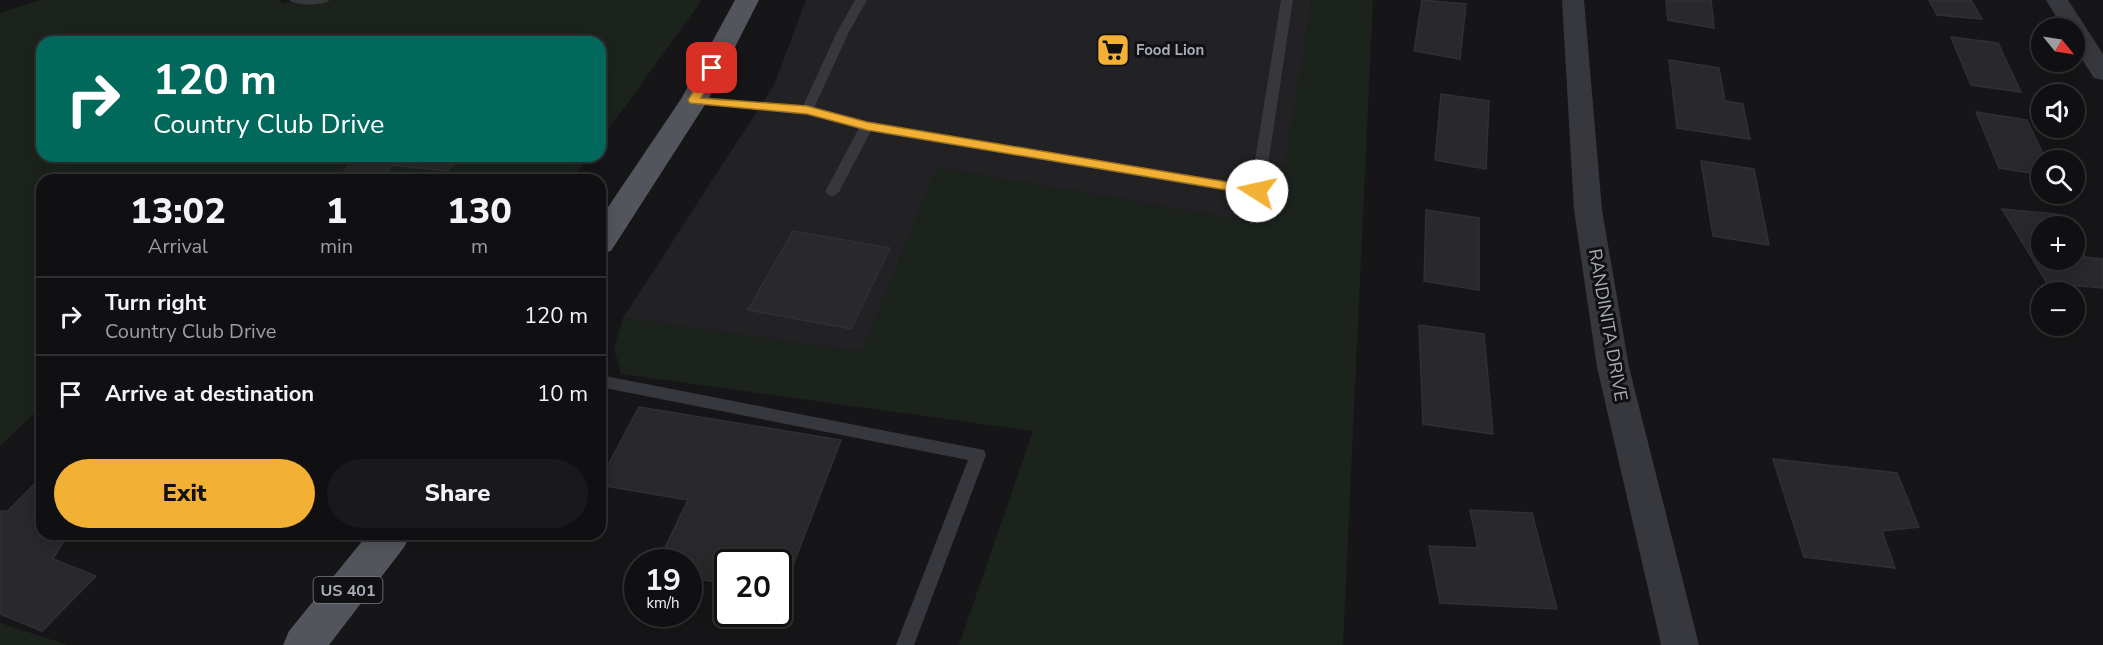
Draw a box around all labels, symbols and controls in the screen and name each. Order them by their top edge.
north arrow [2031,18,2085,72]
map controls [2031,18,2085,336]
supermarket icon: Food Lion [1095,32,1131,68]
place label: Food Lion [1136,40,1204,60]
pin [686,42,737,93]
icon: arrive [695,51,728,84]
text: 120 m [153,52,277,109]
icon: right [54,60,132,138]
button: sound [2031,84,2085,138]
text: Country Club Drive [153,106,385,143]
button: search [2031,150,2085,204]
position arrow [1225,159,1289,223]
text: 13:02 [130,187,226,236]
text: 1 [326,187,347,236]
text: 130 [447,187,512,236]
button: + [2031,216,2085,270]
text: Arrival [148,233,208,260]
text: min [320,233,353,260]
text: m [471,233,488,260]
street label: RANDINITA DRIVE [1583,247,1633,403]
button: − [2031,282,2085,336]
text: Turn right [105,288,206,318]
icon: right [54,300,87,333]
text: 120 m [524,301,588,331]
text: Country Club Drive [105,318,276,345]
icon: arrive [54,378,87,411]
text: Arrive at destination [105,379,314,409]
text: 10 m [537,379,588,409]
button: Exit [54,459,315,528]
button: Share [327,459,588,528]
speed limit sign: 20 [714,549,792,627]
text: 19 [645,560,681,601]
road number: US 401 [314,577,382,603]
text: km/h [646,593,680,613]

